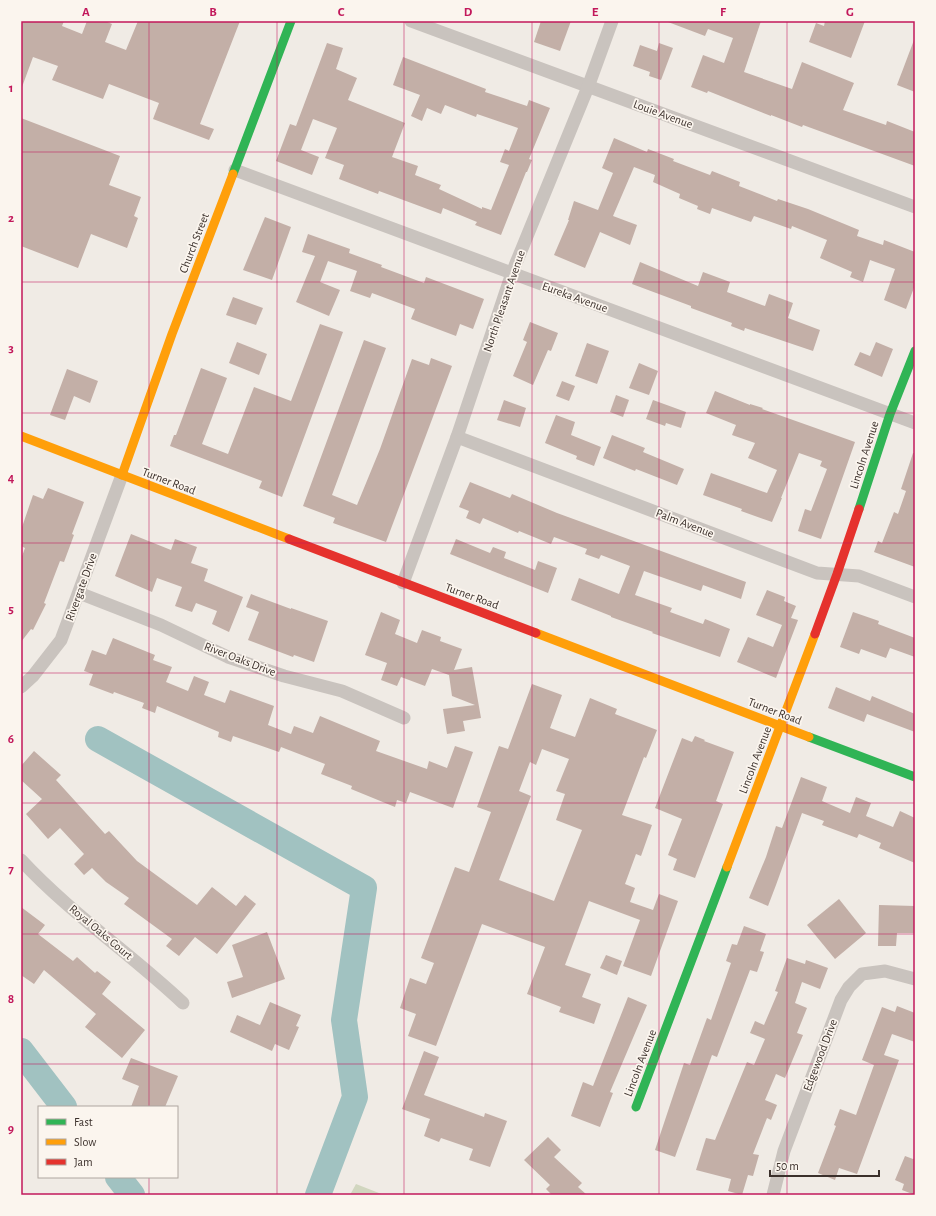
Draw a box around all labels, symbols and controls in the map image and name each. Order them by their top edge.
text: A [82,6,90,19]
text: B [209,6,217,19]
text: C [338,6,345,19]
text: D [464,6,473,19]
text: E [592,6,599,19]
text: F [720,6,727,19]
text: G [846,6,854,19]
text: 1 [9,82,13,95]
street label: Louie Avenue [632,98,694,130]
street label: Church Street [177,211,211,275]
text: 2 [8,212,14,225]
street label: North Pleasant Avenue [481,249,527,353]
street label: Eureka Avenue [541,280,609,314]
text: 3 [8,342,14,355]
street label: Lincoln Avenue [847,420,881,490]
street label: Turner Road [141,465,197,497]
text: 4 [8,472,15,485]
street label: Palm Avenue [654,506,716,540]
street label: Rivergate Drive [63,551,99,623]
street label: Turner Road [443,581,501,611]
text: 5 [8,603,14,616]
street label: River Oaks Drive [202,640,278,678]
street label: Turner Road [747,695,803,727]
street label: Lincoln Avenue [737,725,773,795]
text: 6 [8,733,14,746]
text: 7 [8,863,14,876]
street label: Royal Oaks Court [67,902,135,963]
text: 8 [8,993,14,1006]
street label: Edgewood Drive [801,1017,839,1093]
street label: Lincoln Avenue [622,1028,658,1098]
legend [38,1106,178,1178]
text: Fast [74,1116,93,1128]
text: 9 [8,1123,14,1136]
text: Slow [74,1136,96,1148]
scale bar [770,1152,879,1178]
text: Jam [74,1156,93,1168]
text: 50 m [776,1160,799,1172]

